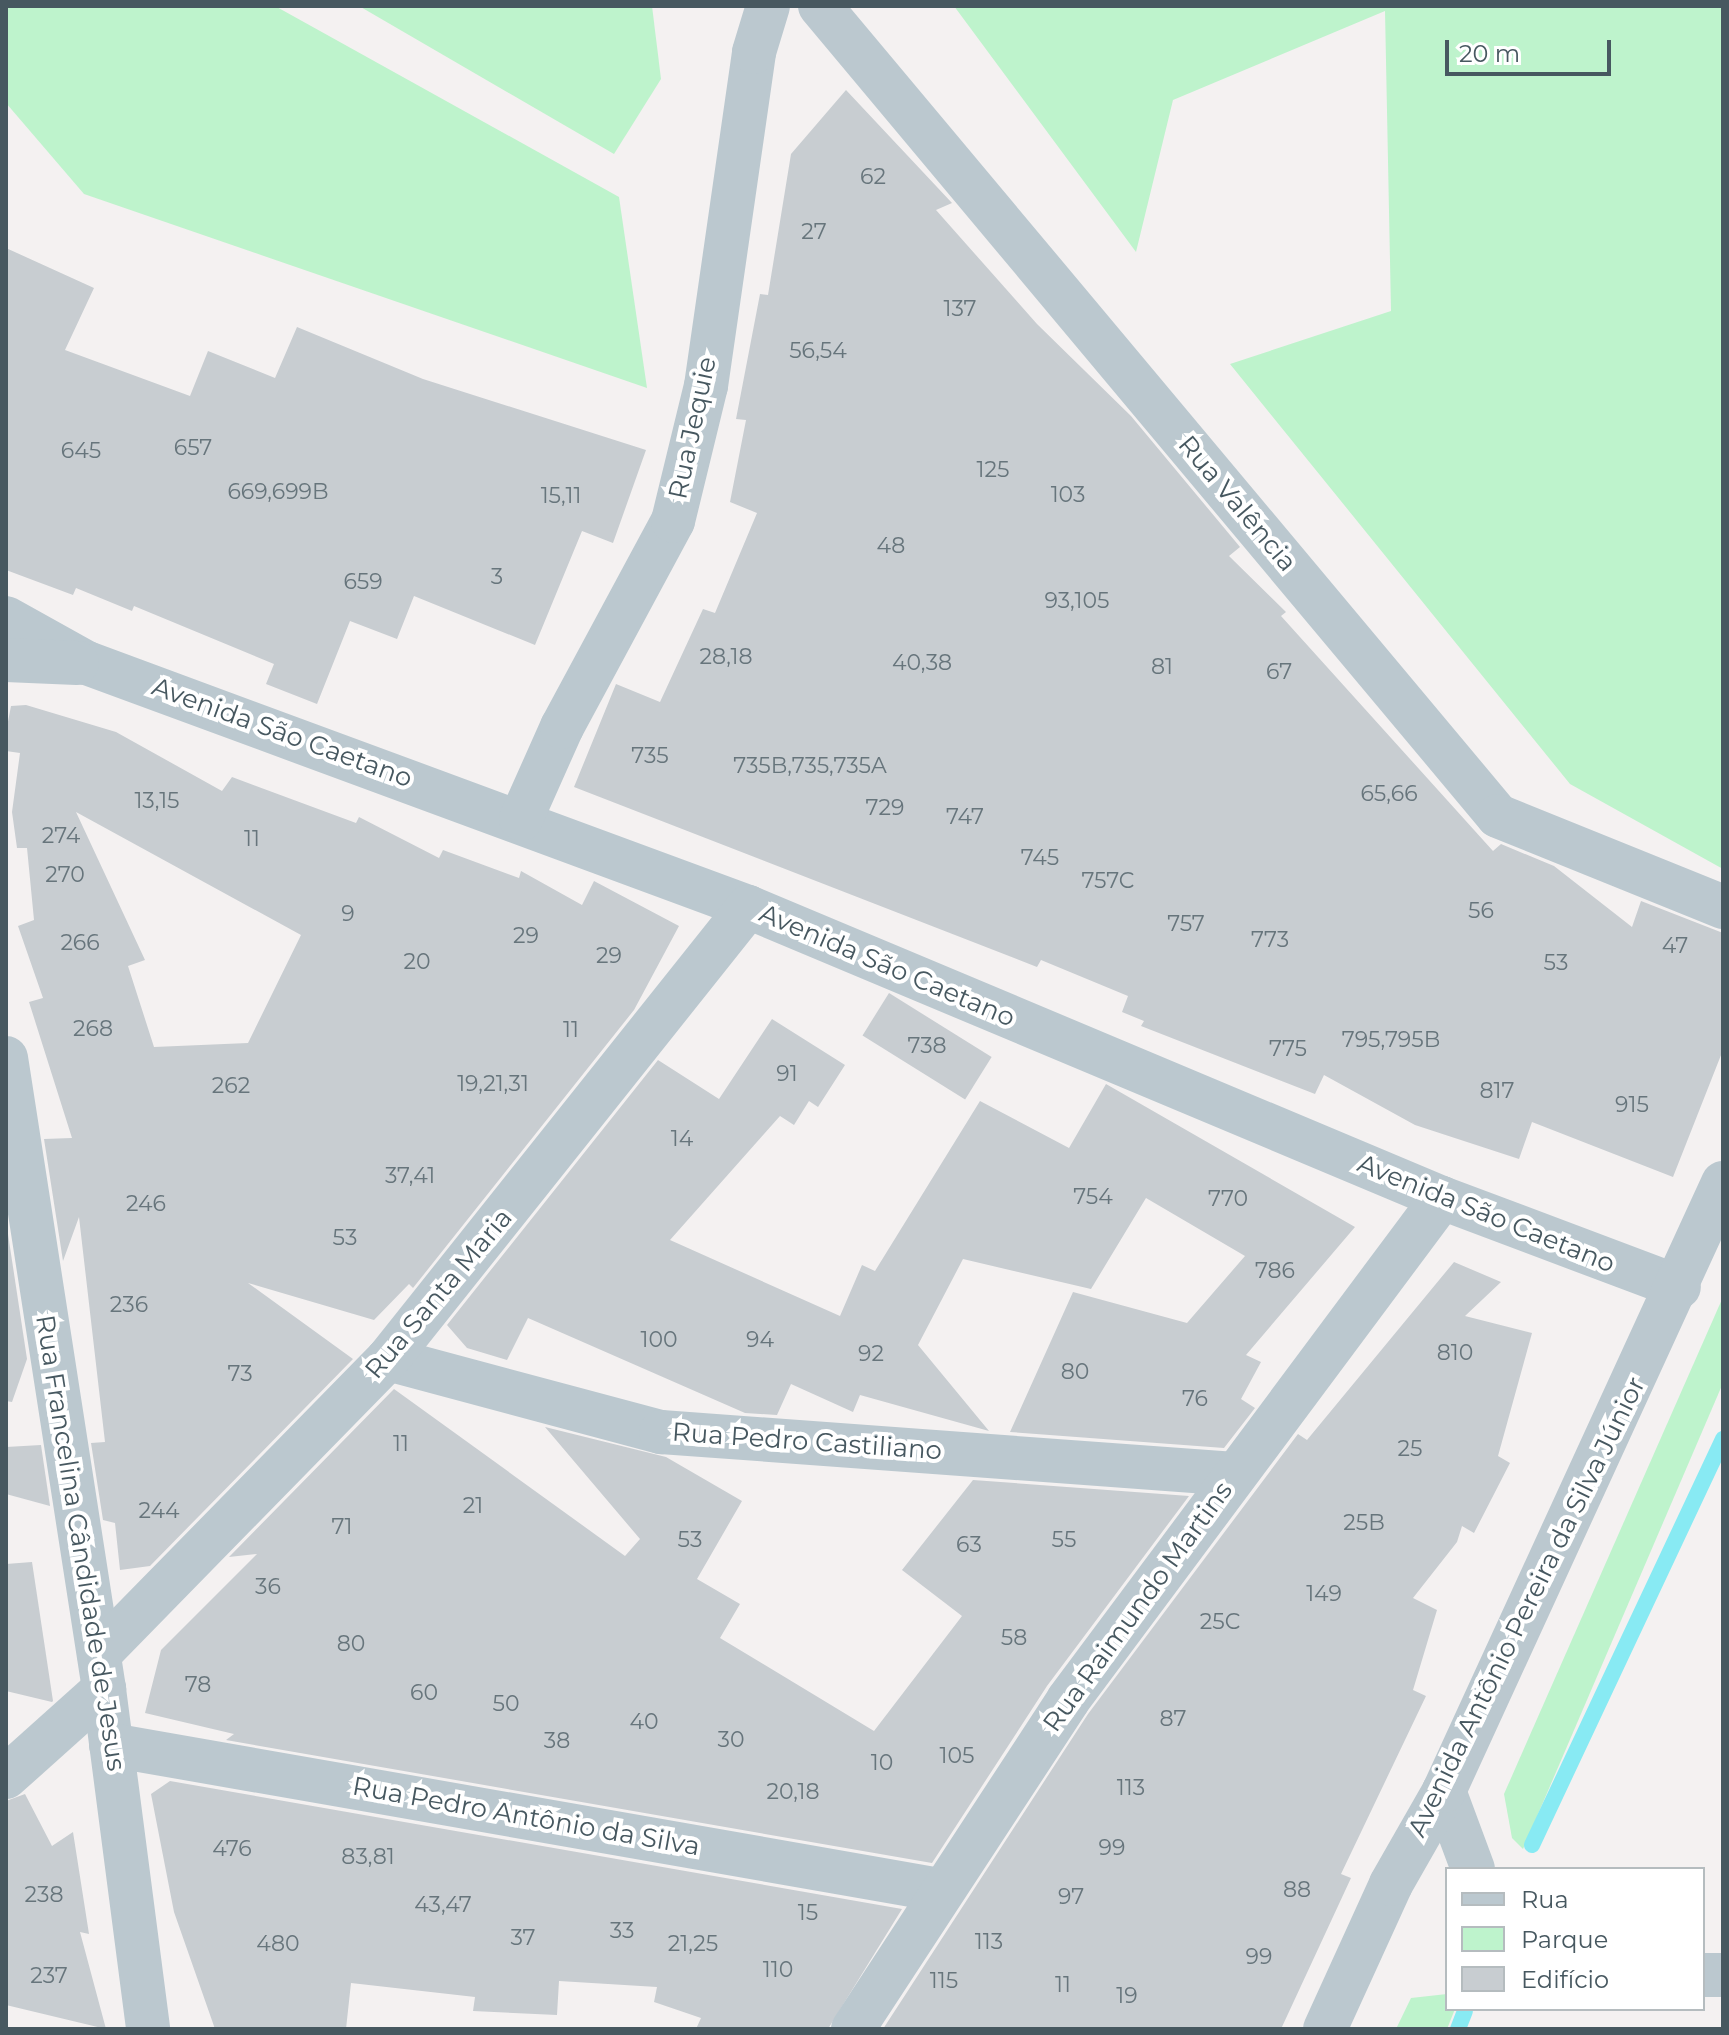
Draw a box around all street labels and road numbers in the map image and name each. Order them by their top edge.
street label: Rua Jequie [663,354,723,502]
street label: Rua Valência [1171,430,1303,578]
street label: Avenida São Caetano [148,671,416,795]
street label: Avenida São Caetano [754,898,1020,1034]
street label: Avenida São Caetano [1353,1148,1619,1280]
street label: Rua Santa Maria [359,1203,519,1385]
street label: Rua Francelina Cândidade de Jesus [29,1313,131,1773]
street label: Avenida Antônio Pereira da Silva Júnior [1402,1372,1652,1842]
street label: Rua Pedro Castiliano [671,1417,943,1467]
street label: Rua Raimundo Martins [1037,1476,1239,1738]
street label: Rua Pedro Antônio da Silva [350,1771,702,1863]

